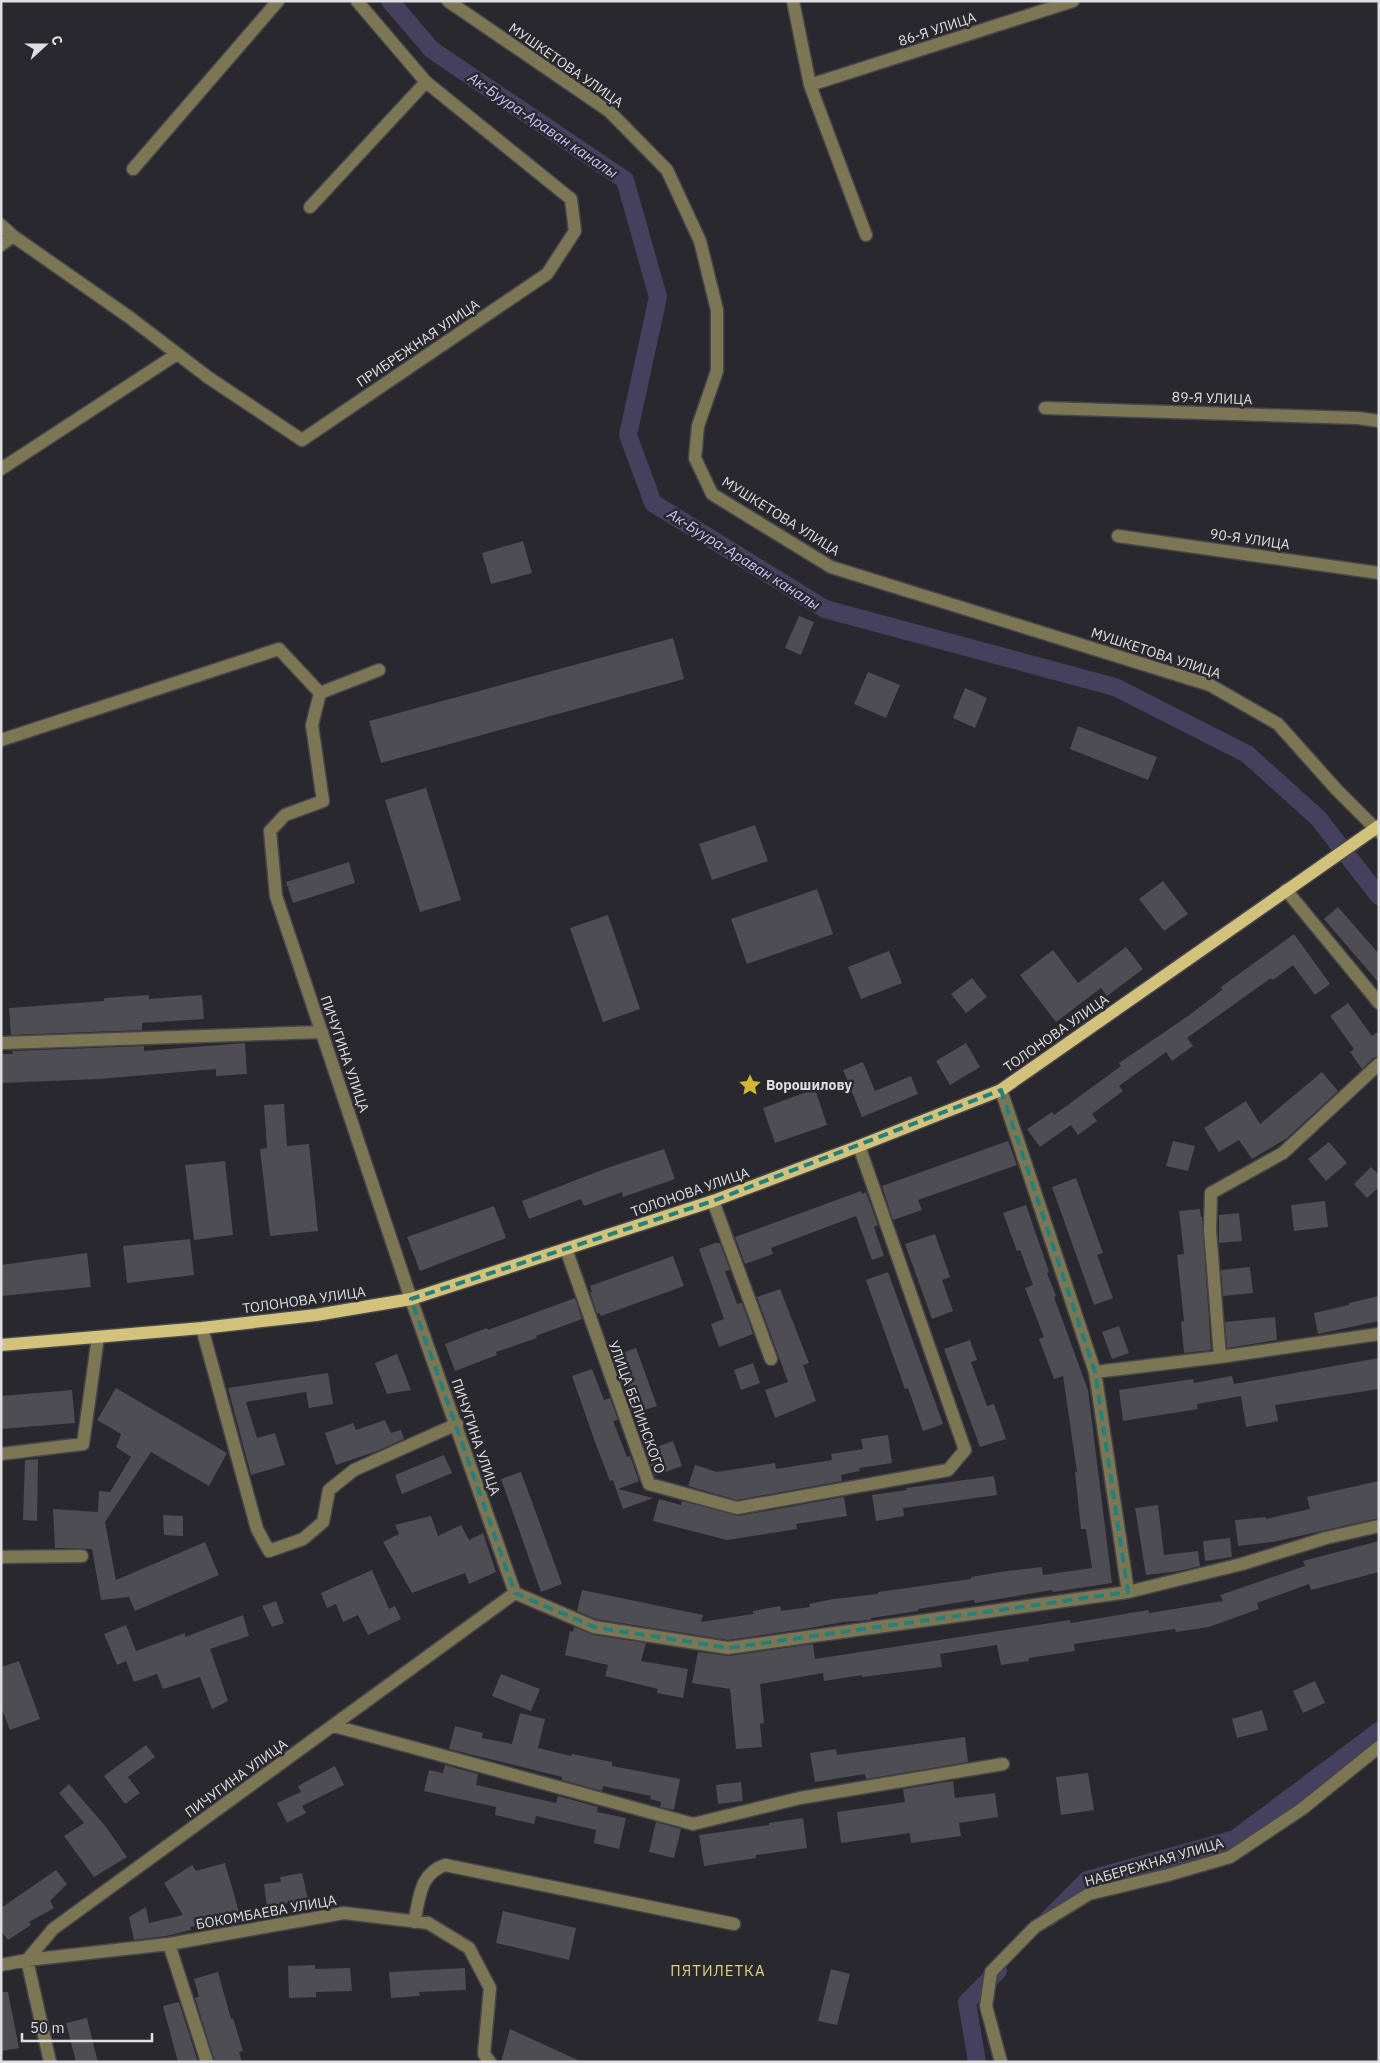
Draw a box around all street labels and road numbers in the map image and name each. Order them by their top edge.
street label: 86-Я УЛИЦА [896,8,978,50]
street label: МУШКЕТОВА УЛИЦА [505,19,627,111]
street label: ПРИБРЕЖНАЯ УЛИЦА [353,295,483,391]
street label: 89-Я УЛИЦА [1171,388,1253,408]
street label: МУШКЕТОВА УЛИЦА [719,472,843,560]
street label: 90-Я УЛИЦА [1209,524,1291,554]
street label: МУШКЕТОВА УЛИЦА [1089,623,1223,683]
street label: ТОЛОНОВА УЛИЦА [1000,990,1112,1076]
street label: ПИЧУГИНА УЛИЦА [317,993,373,1115]
street label: ТОЛОНОВА УЛИЦА [628,1163,752,1221]
street label: ТОЛОНОВА УЛИЦА [241,1282,367,1318]
street label: УЛИЦА БЕЛИНСКОГО [605,1338,669,1476]
street label: ПИЧУГИНА УЛИЦА [448,1376,504,1498]
street label: ПИЧУГИНА УЛИЦА [181,1735,291,1821]
street label: НАБЕРЕЖНАЯ УЛИЦА [1082,1834,1226,1890]
street label: БОКОМБАЕВА УЛИЦА [194,1891,338,1933]

